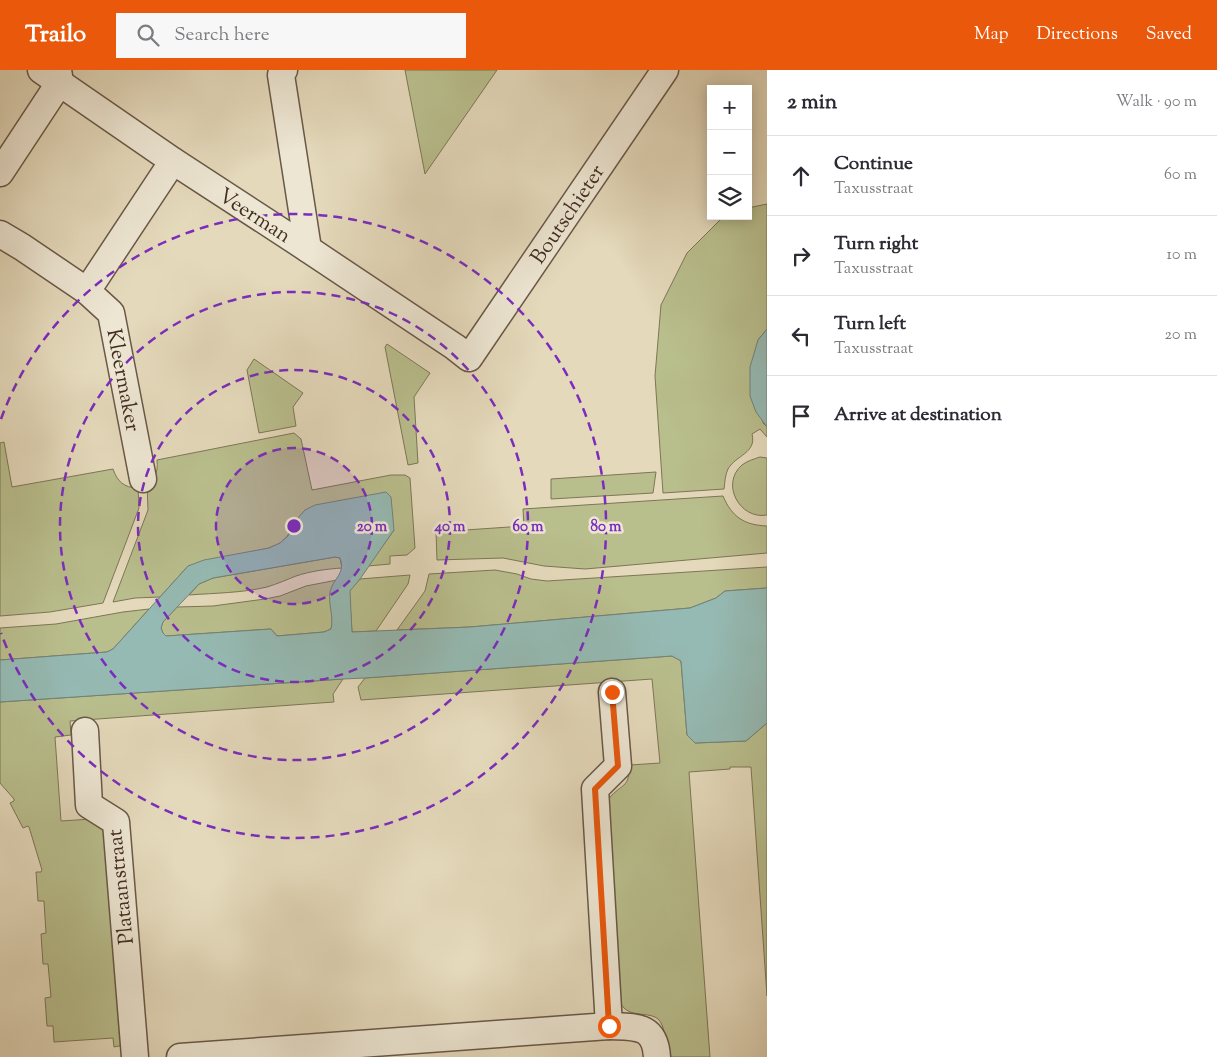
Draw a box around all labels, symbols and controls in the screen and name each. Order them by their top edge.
search box [116,13,466,58]
text: Trailo [25,18,86,52]
icon: search [134,21,162,49]
text: Search here [174,22,270,49]
text: Map [974,22,1009,48]
text: Directions [1037,22,1118,48]
text: Saved [1146,22,1192,48]
map controls [707,85,752,220]
button: + [707,85,752,130]
text: 2 min [787,88,837,118]
text: Walk · 90 m [1116,91,1197,114]
button: − [707,130,752,175]
text: Continue [834,151,913,178]
street label: Boutschieter [524,159,613,271]
icon: ahead [787,162,815,190]
text: 60 m [1164,164,1197,187]
button: layers [707,175,752,220]
text: Taxusstraat [834,178,913,201]
street label: Veerman [211,182,296,252]
text: Turn right [834,231,918,258]
icon: right [787,242,815,270]
text: 10 m [1167,244,1197,267]
text: Taxusstraat [834,258,913,281]
text: Turn left [834,311,906,338]
icon: left [787,322,815,350]
text: 20 m [1164,324,1197,347]
street label: Kleermaker [97,326,147,434]
text: Taxusstraat [834,338,913,361]
icon: arrive [787,402,815,430]
text: Arrive at destination [834,402,1002,429]
centre of rings [285,517,303,535]
text: 20 m [357,517,388,538]
text: 40 m [434,517,466,538]
text: 60 m [513,517,544,538]
text: 80 m [590,517,622,538]
route end [601,681,624,704]
street label: Plataanstraat [101,828,143,946]
route start [598,1015,621,1038]

